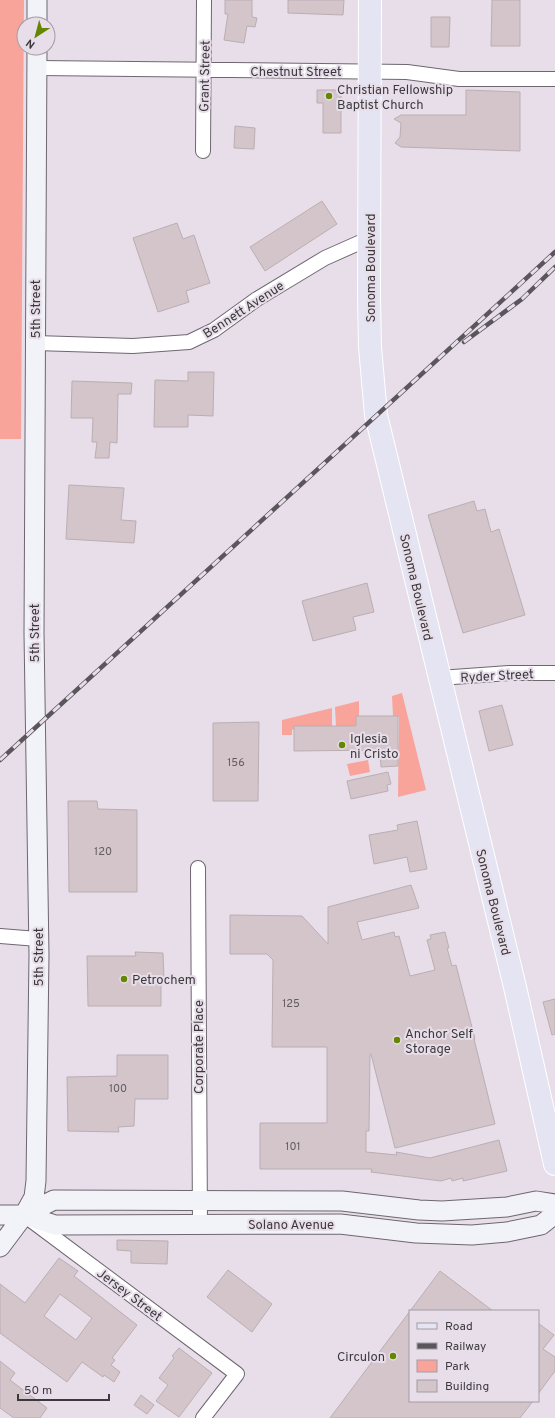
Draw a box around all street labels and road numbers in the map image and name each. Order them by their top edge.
street label: Grant Street [197,40,215,112]
street label: Chestnut Street [250,65,342,81]
street label: Sonoma Boulevard [364,213,380,323]
street label: 5th Street [29,279,45,338]
street label: Bennett Avenue [201,279,288,343]
street label: Sonoma Boulevard [395,532,435,642]
street label: 5th Street [28,603,44,662]
street label: Ryder Street [460,667,534,687]
street label: Sonoma Boulevard [471,848,513,957]
street label: 5th Street [32,927,48,986]
street label: Corporate Place [192,1000,208,1094]
street label: Solano Avenue [248,1218,334,1234]
street label: Jersey Street [93,1266,165,1325]

